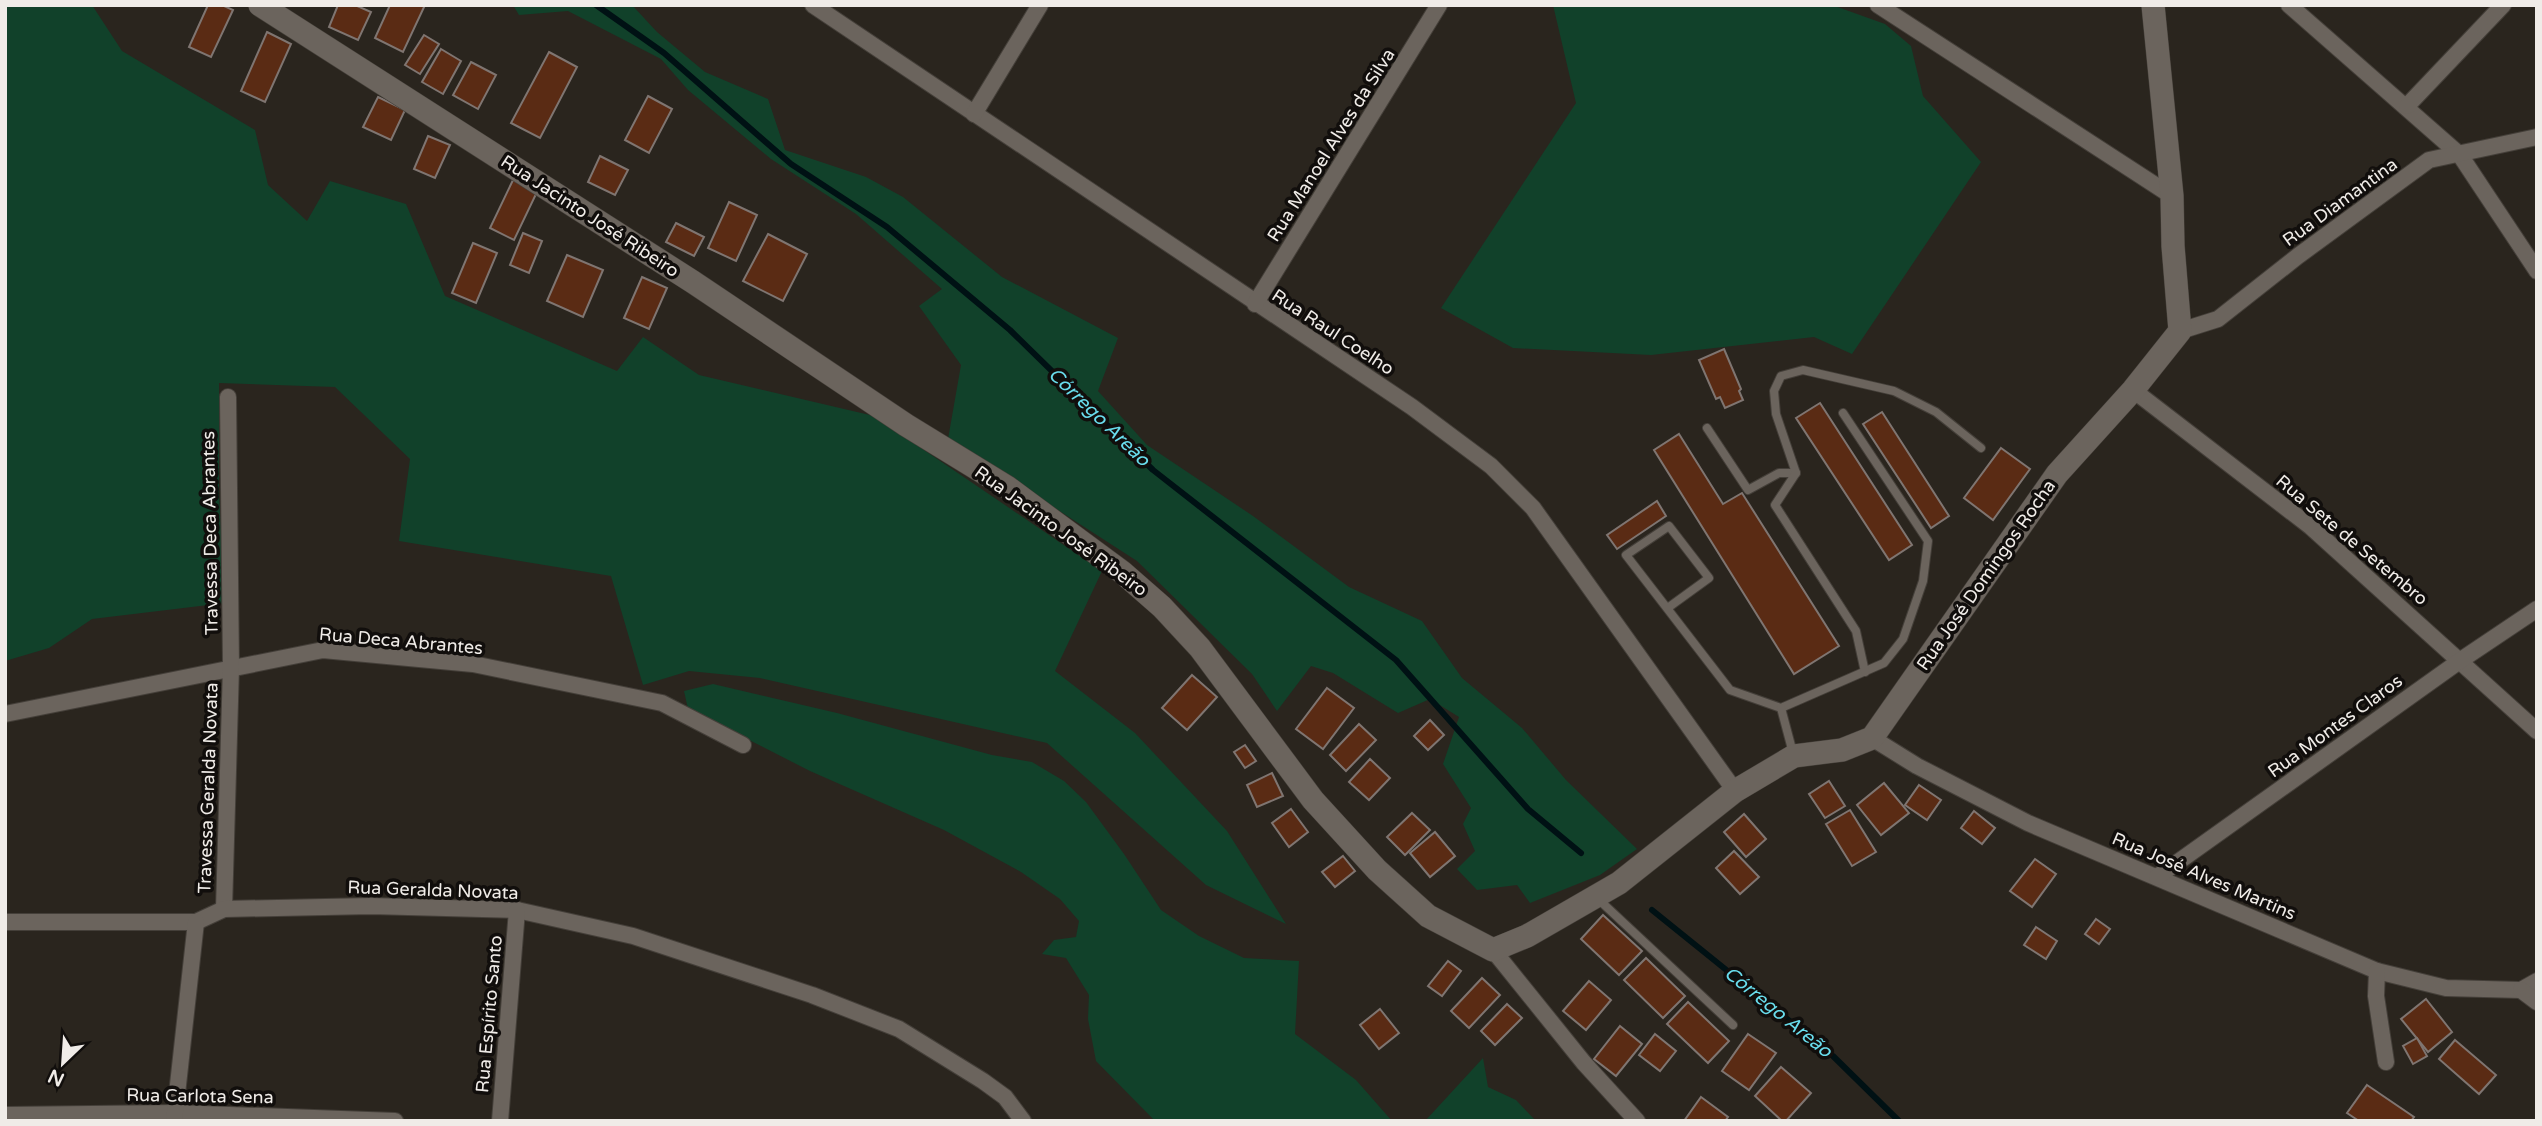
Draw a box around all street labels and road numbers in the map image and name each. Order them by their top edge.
street label: Rua Manoel Alves da Silva [1262,44,1400,246]
street label: Rua Jacinto José Ribeiro [497,150,683,282]
street label: Rua Diamantina [2278,153,2402,251]
street label: Rua Raul Coelho [1268,284,1398,380]
street label: Travessa Deca Abrantes [197,431,223,635]
street label: Rua Jacinto José Ribeiro [970,461,1152,601]
street label: Rua Sete de Setembro [2272,470,2432,610]
street label: Rua José Domingos Rocha [1912,475,2060,675]
street label: Rua Deca Abrantes [318,623,484,659]
street label: Rua Montes Claros [2263,670,2407,782]
street label: Travessa Geralda Novata [193,682,223,894]
street label: Rua José Alves Martins [2109,827,2299,925]
street label: Rua Geralda Novata [347,876,519,904]
street label: Rua Espírito Santo [471,934,507,1094]
street label: Rua Carlota Sena [126,1084,274,1108]

